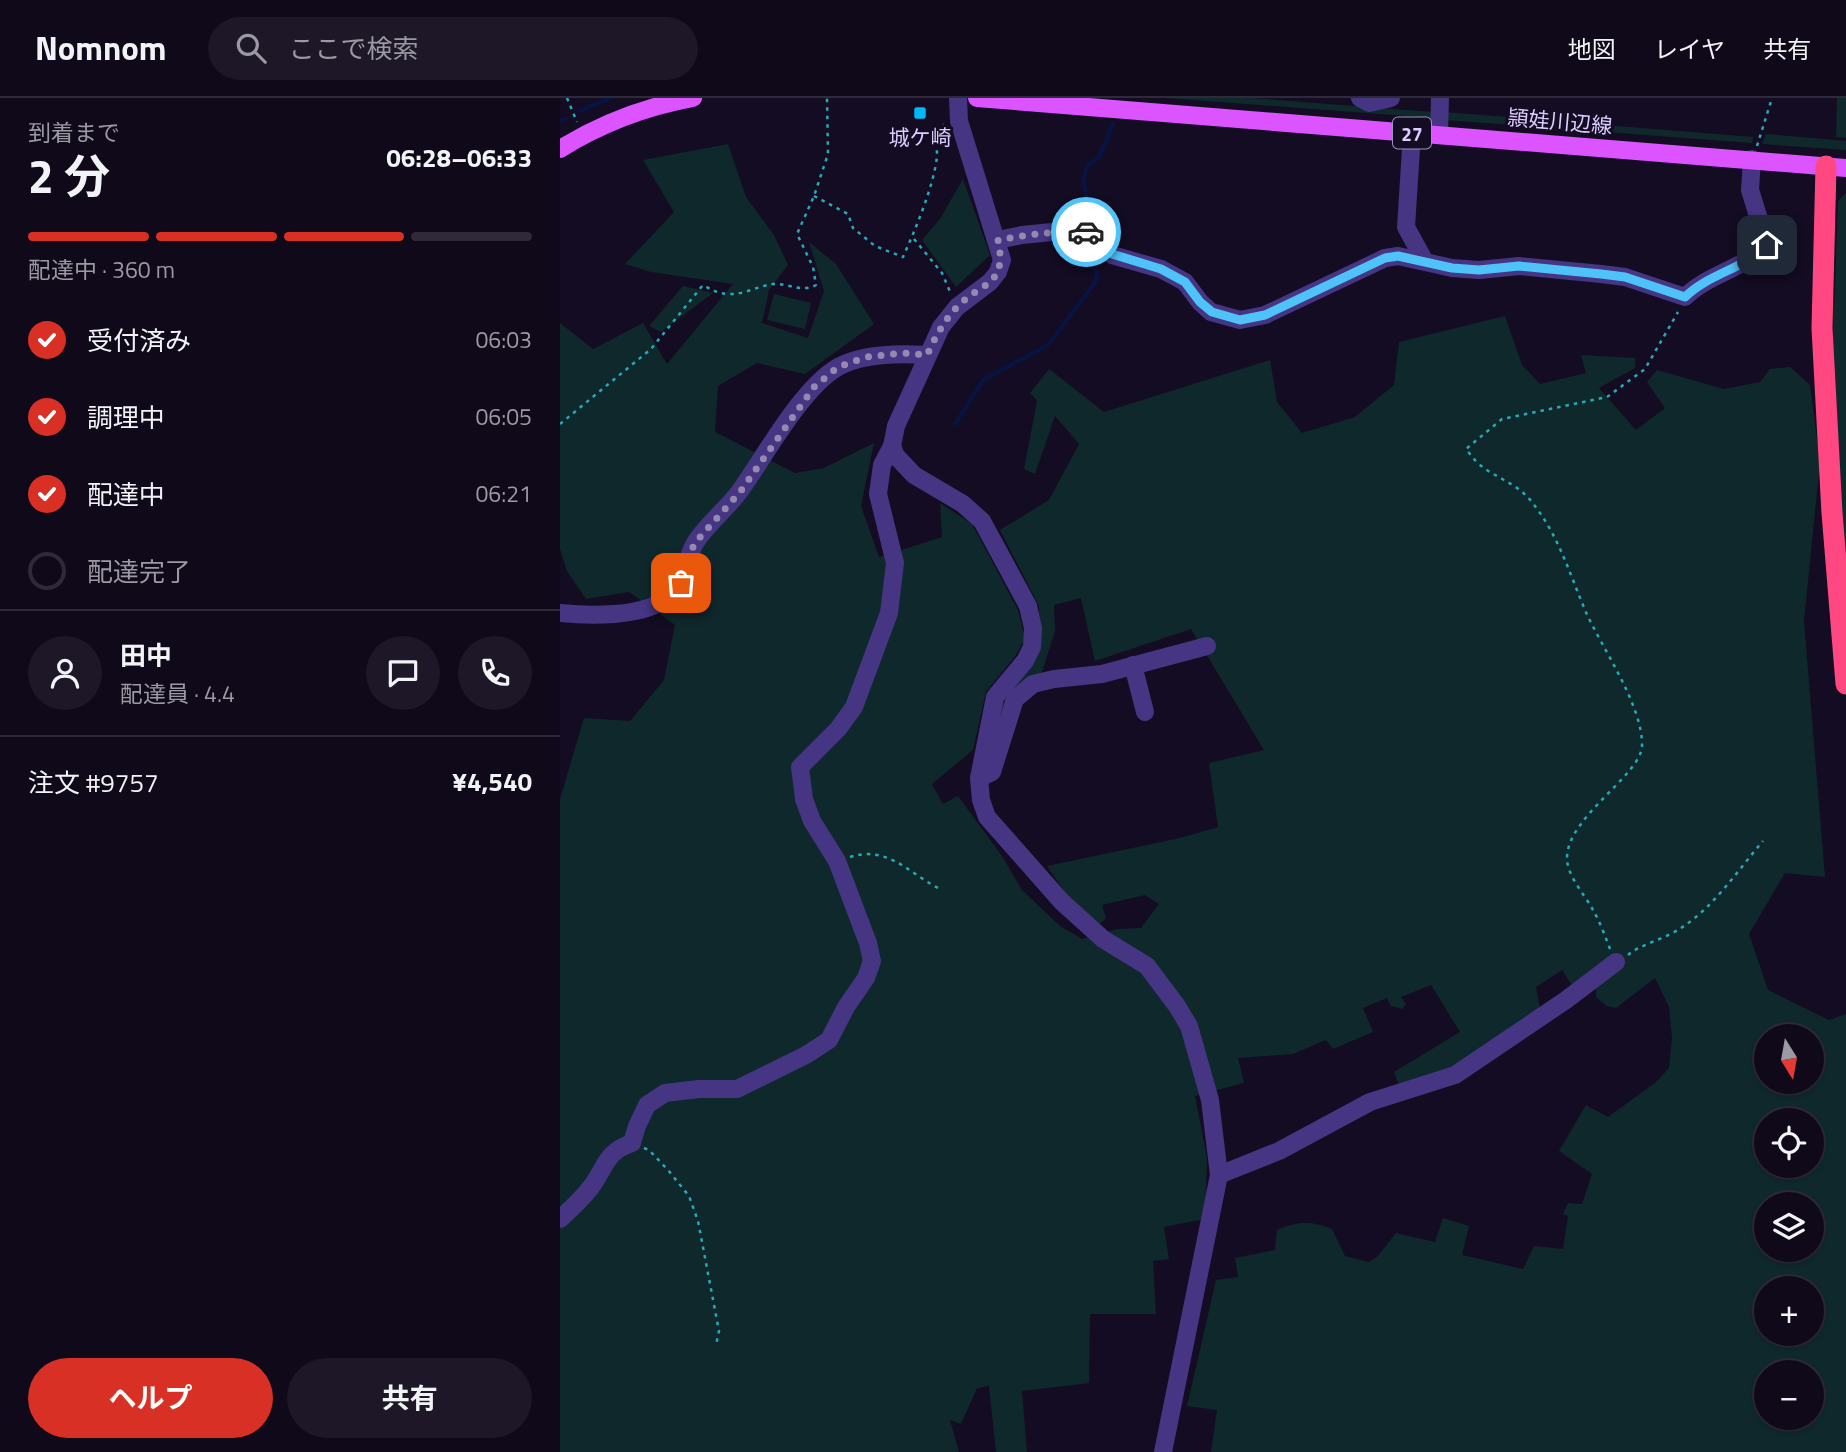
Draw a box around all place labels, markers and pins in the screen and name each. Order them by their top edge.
marker: 城ケ崎 [912,105,928,121]
place label: 城ケ崎 [889,121,952,153]
pin [1737,215,1797,275]
pin [651,553,711,613]

